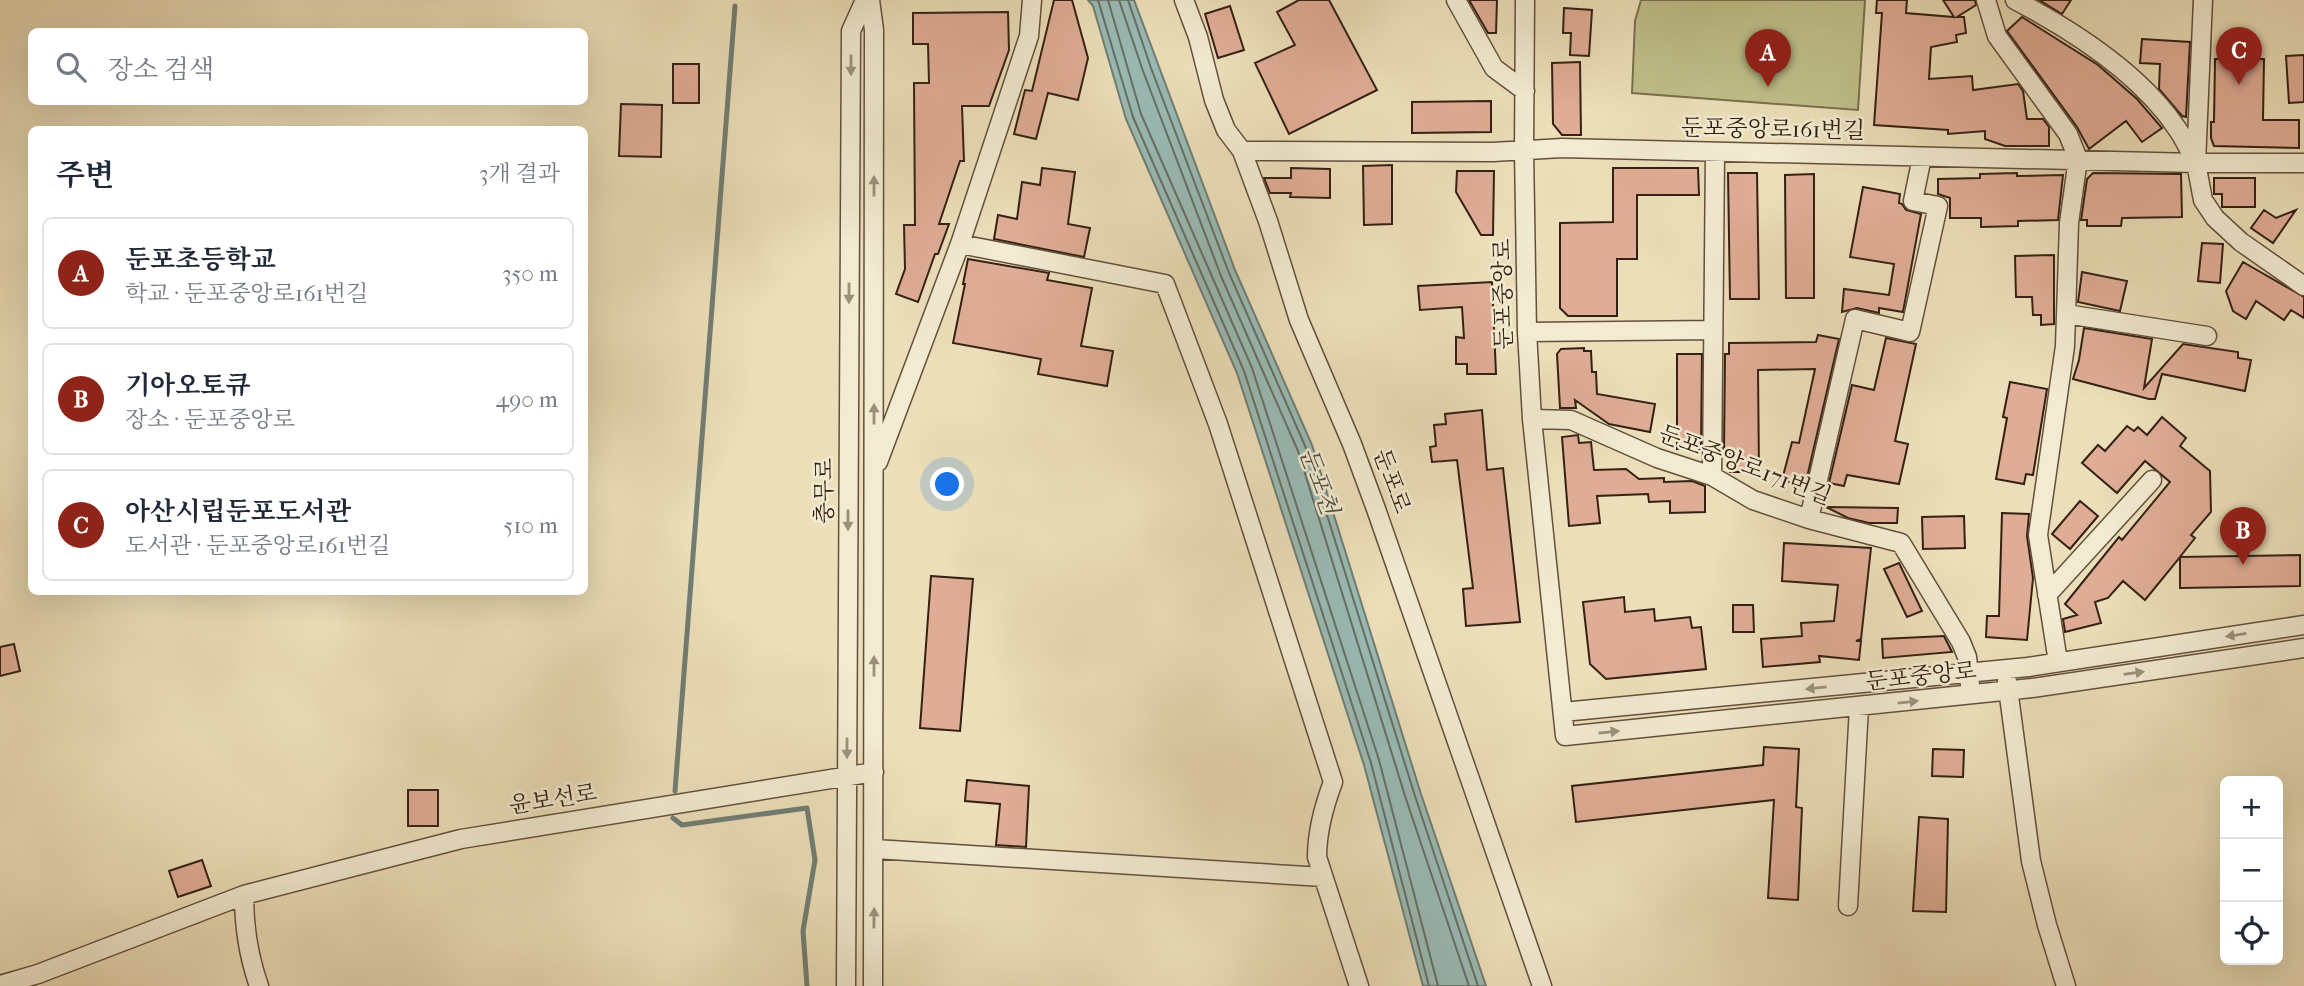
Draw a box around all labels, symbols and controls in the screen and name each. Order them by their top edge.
pin: C [2216,27,2262,85]
search box [28,28,588,105]
pin: A [1745,29,1791,87]
icon: search [52,48,90,86]
text: 장소 검색 [108,54,214,85]
one-way arrow [845,54,856,76]
street label: 둔포중앙로161번길 [1681,114,1865,144]
text: 주변 [56,158,114,193]
text: 3개 결과 [479,160,560,187]
one-way arrow [868,175,880,197]
street label: 둔포중앙로 [1489,238,1517,350]
text: 둔포초등학교 [125,244,276,275]
text: A [74,260,88,287]
text: 350 m [502,260,558,287]
text: 학교 · 둔포중앙로161번길 [125,280,368,307]
one-way arrow [843,282,855,304]
text: 기아오토큐 [125,370,251,401]
text: B [74,386,88,413]
text: 490 m [496,386,558,413]
one-way arrow [868,403,880,425]
text: 장소 · 둔포중앙로 [125,406,295,433]
street label: 둔포중앙로171번길 [1655,420,1835,510]
water label: 둔포천 [1294,444,1345,520]
street label: 둔포로 [1368,445,1416,517]
street label: 충무로 [811,458,838,524]
your location [930,467,964,501]
text: 아산시립둔포도서관 [125,496,351,527]
pin: B [2220,507,2266,565]
one-way arrow [842,509,854,531]
text: C [73,512,89,539]
text: 510 m [503,512,558,539]
text: 도서관 · 둔포중앙로161번길 [125,532,390,559]
one-way arrow [2225,630,2247,641]
one-way arrow [868,655,880,677]
street label: 둔포중앙로 [1864,657,1978,695]
one-way arrow [2123,667,2145,678]
one-way arrow [1805,683,1827,694]
one-way arrow [1897,696,1919,707]
one-way arrow [1598,726,1620,737]
one-way arrow [841,737,853,759]
map controls [2220,776,2283,965]
button: + [2220,776,2283,839]
street label: 윤보선로 [507,779,599,819]
button: − [2220,839,2283,902]
button: locate [2220,902,2283,965]
one-way arrow [868,907,880,929]

